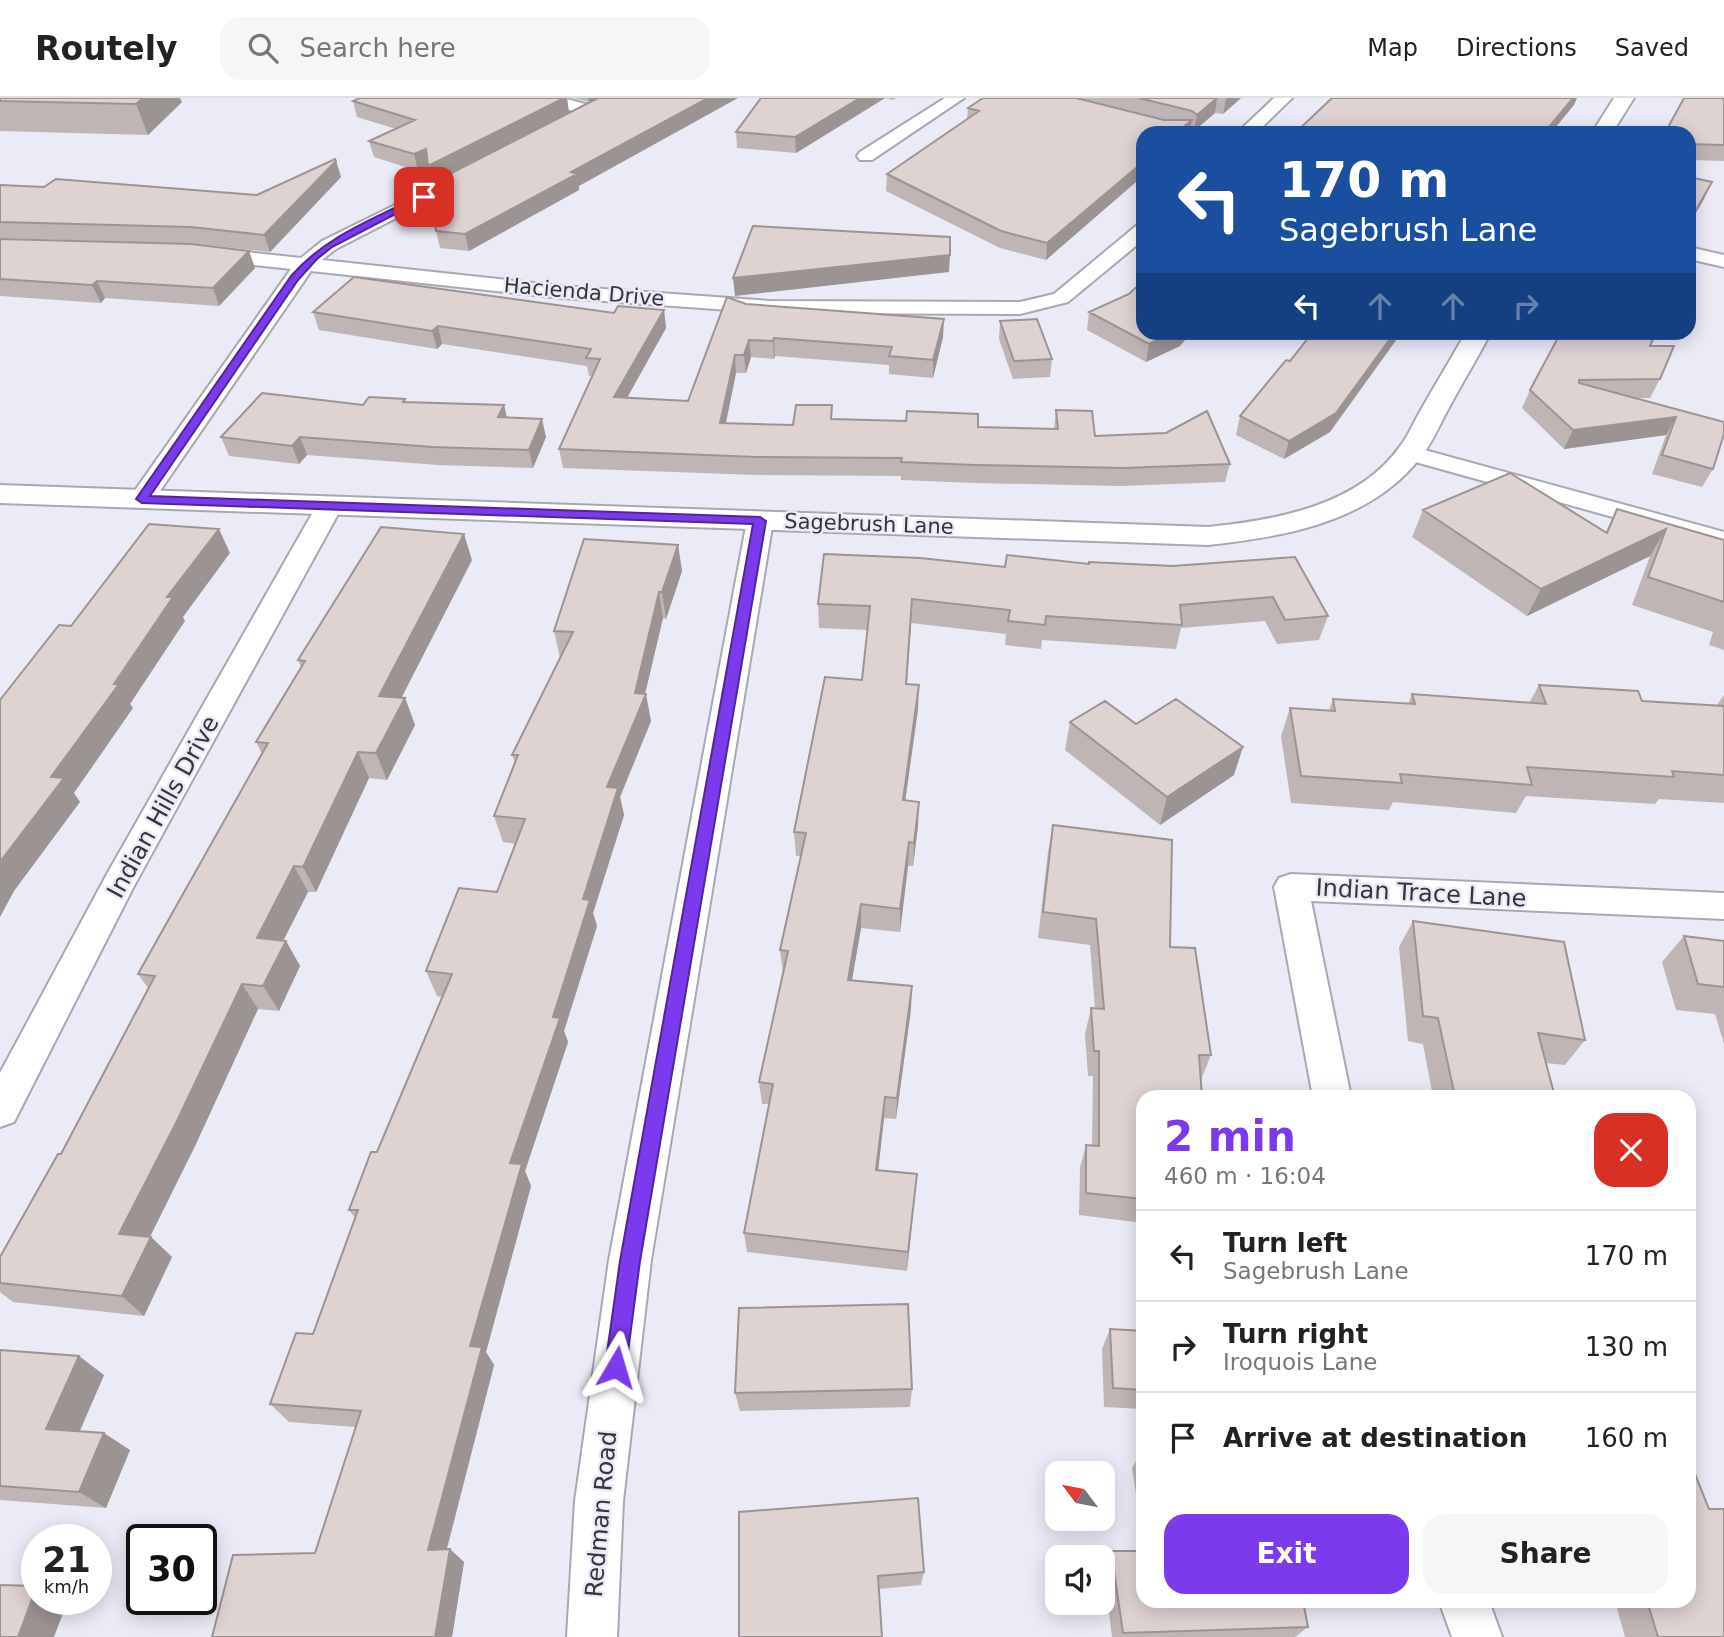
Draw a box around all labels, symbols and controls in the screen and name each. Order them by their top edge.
search box [220,17,710,80]
text: Routely [35,29,178,68]
icon: search [244,29,282,67]
text: Search here [300,33,456,63]
text: Map [1367,34,1418,62]
text: Directions [1456,34,1577,62]
text: Saved [1615,34,1689,62]
text: 170 m [1279,152,1449,209]
icon: left [1164,154,1255,245]
pin [394,167,454,227]
icon: arrive [405,178,443,216]
text: Sagebrush Lane [1279,211,1537,249]
street label: Hacienda Drive [503,273,665,311]
icon: left [1288,287,1326,325]
icon: ahead [1361,287,1399,325]
icon: ahead [1434,287,1472,325]
icon: right [1507,287,1545,325]
street label: Sagebrush Lane [784,509,954,539]
street label: Indian Hills Drive [101,711,225,903]
street label: Indian Trace Lane [1315,873,1527,913]
text: 2 min [1164,1112,1296,1161]
button: close [1594,1113,1668,1187]
text: 460 m · 16:04 [1164,1163,1326,1189]
text: Turn left [1223,1228,1347,1258]
icon: left [1164,1237,1202,1275]
text: 170 m [1585,1241,1668,1271]
text: Sagebrush Lane [1223,1258,1409,1284]
text: Turn right [1223,1319,1368,1349]
icon: right [1164,1328,1202,1366]
position arrow [579,1330,653,1404]
text: 130 m [1585,1332,1668,1362]
text: Iroquois Lane [1223,1349,1377,1375]
icon: arrive [1164,1419,1202,1457]
text: Arrive at destination [1223,1423,1527,1453]
text: 160 m [1585,1423,1668,1453]
street label: Redman Road [580,1430,622,1598]
north arrow [1045,1461,1115,1531]
map controls [1045,1461,1115,1615]
button: Exit [1164,1514,1409,1594]
button: Share [1423,1514,1668,1594]
speed limit sign: 30 [126,1524,217,1615]
text: 21 [42,1540,91,1580]
button: sound [1045,1545,1115,1615]
text: km/h [44,1576,89,1597]

